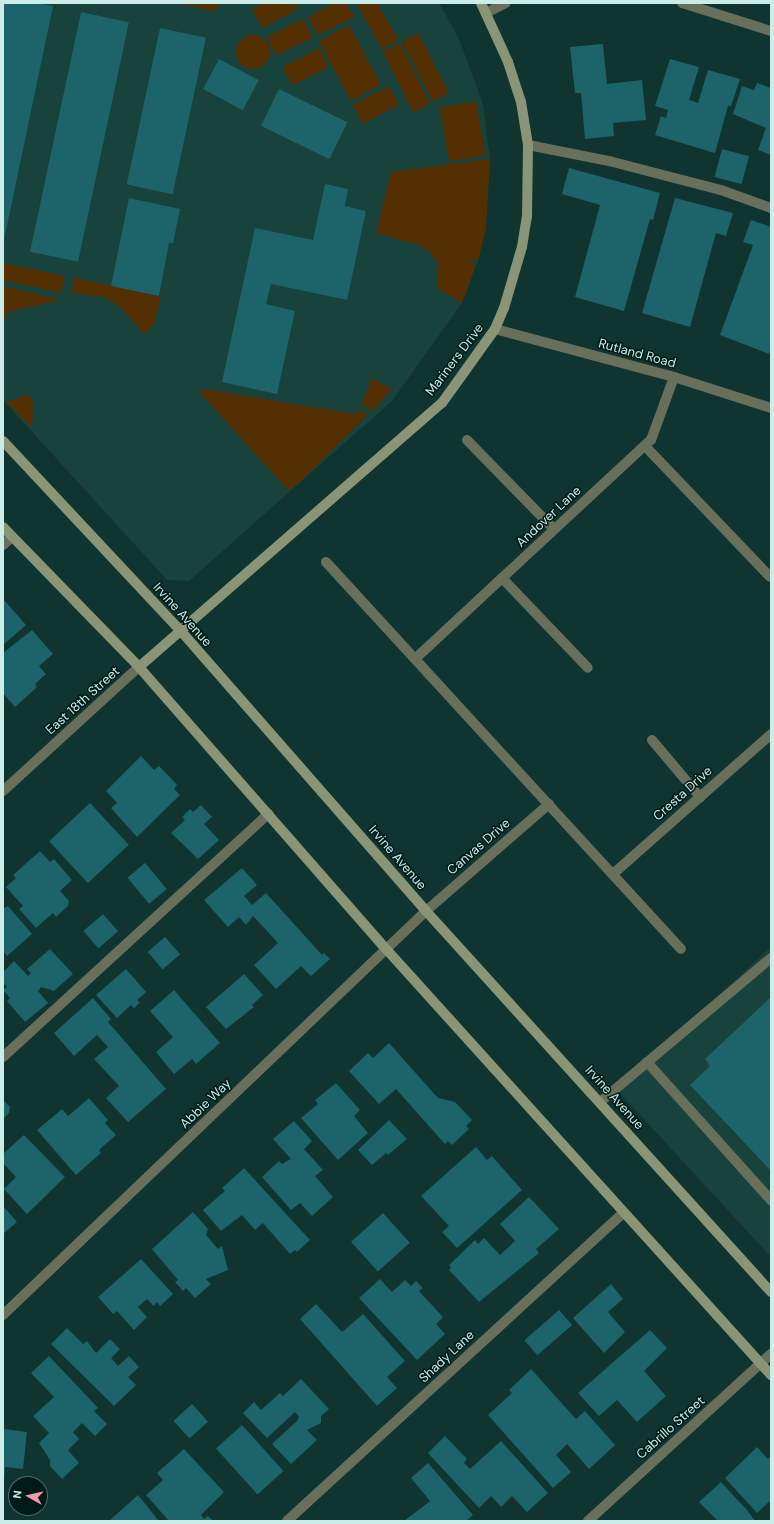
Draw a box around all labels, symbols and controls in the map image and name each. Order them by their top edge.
street label: Mariners Drive [423,321,487,399]
street label: Rutland Road [597,336,677,372]
street label: Andover Lane [513,483,585,551]
street label: Irvine Avenue [149,580,215,650]
street label: East 18th Street [43,664,123,738]
street label: Cresta Drive [650,763,716,825]
street label: Canvas Drive [444,815,514,879]
street label: Irvine Avenue [365,823,429,893]
street label: Irvine Avenue [581,1063,647,1133]
street label: Abbie Way [177,1076,235,1132]
street label: Shady Lane [416,1328,478,1386]
street label: Cabrillo Street [634,1393,708,1463]
north arrow [8,1476,48,1516]
text: N [10,1490,25,1499]

